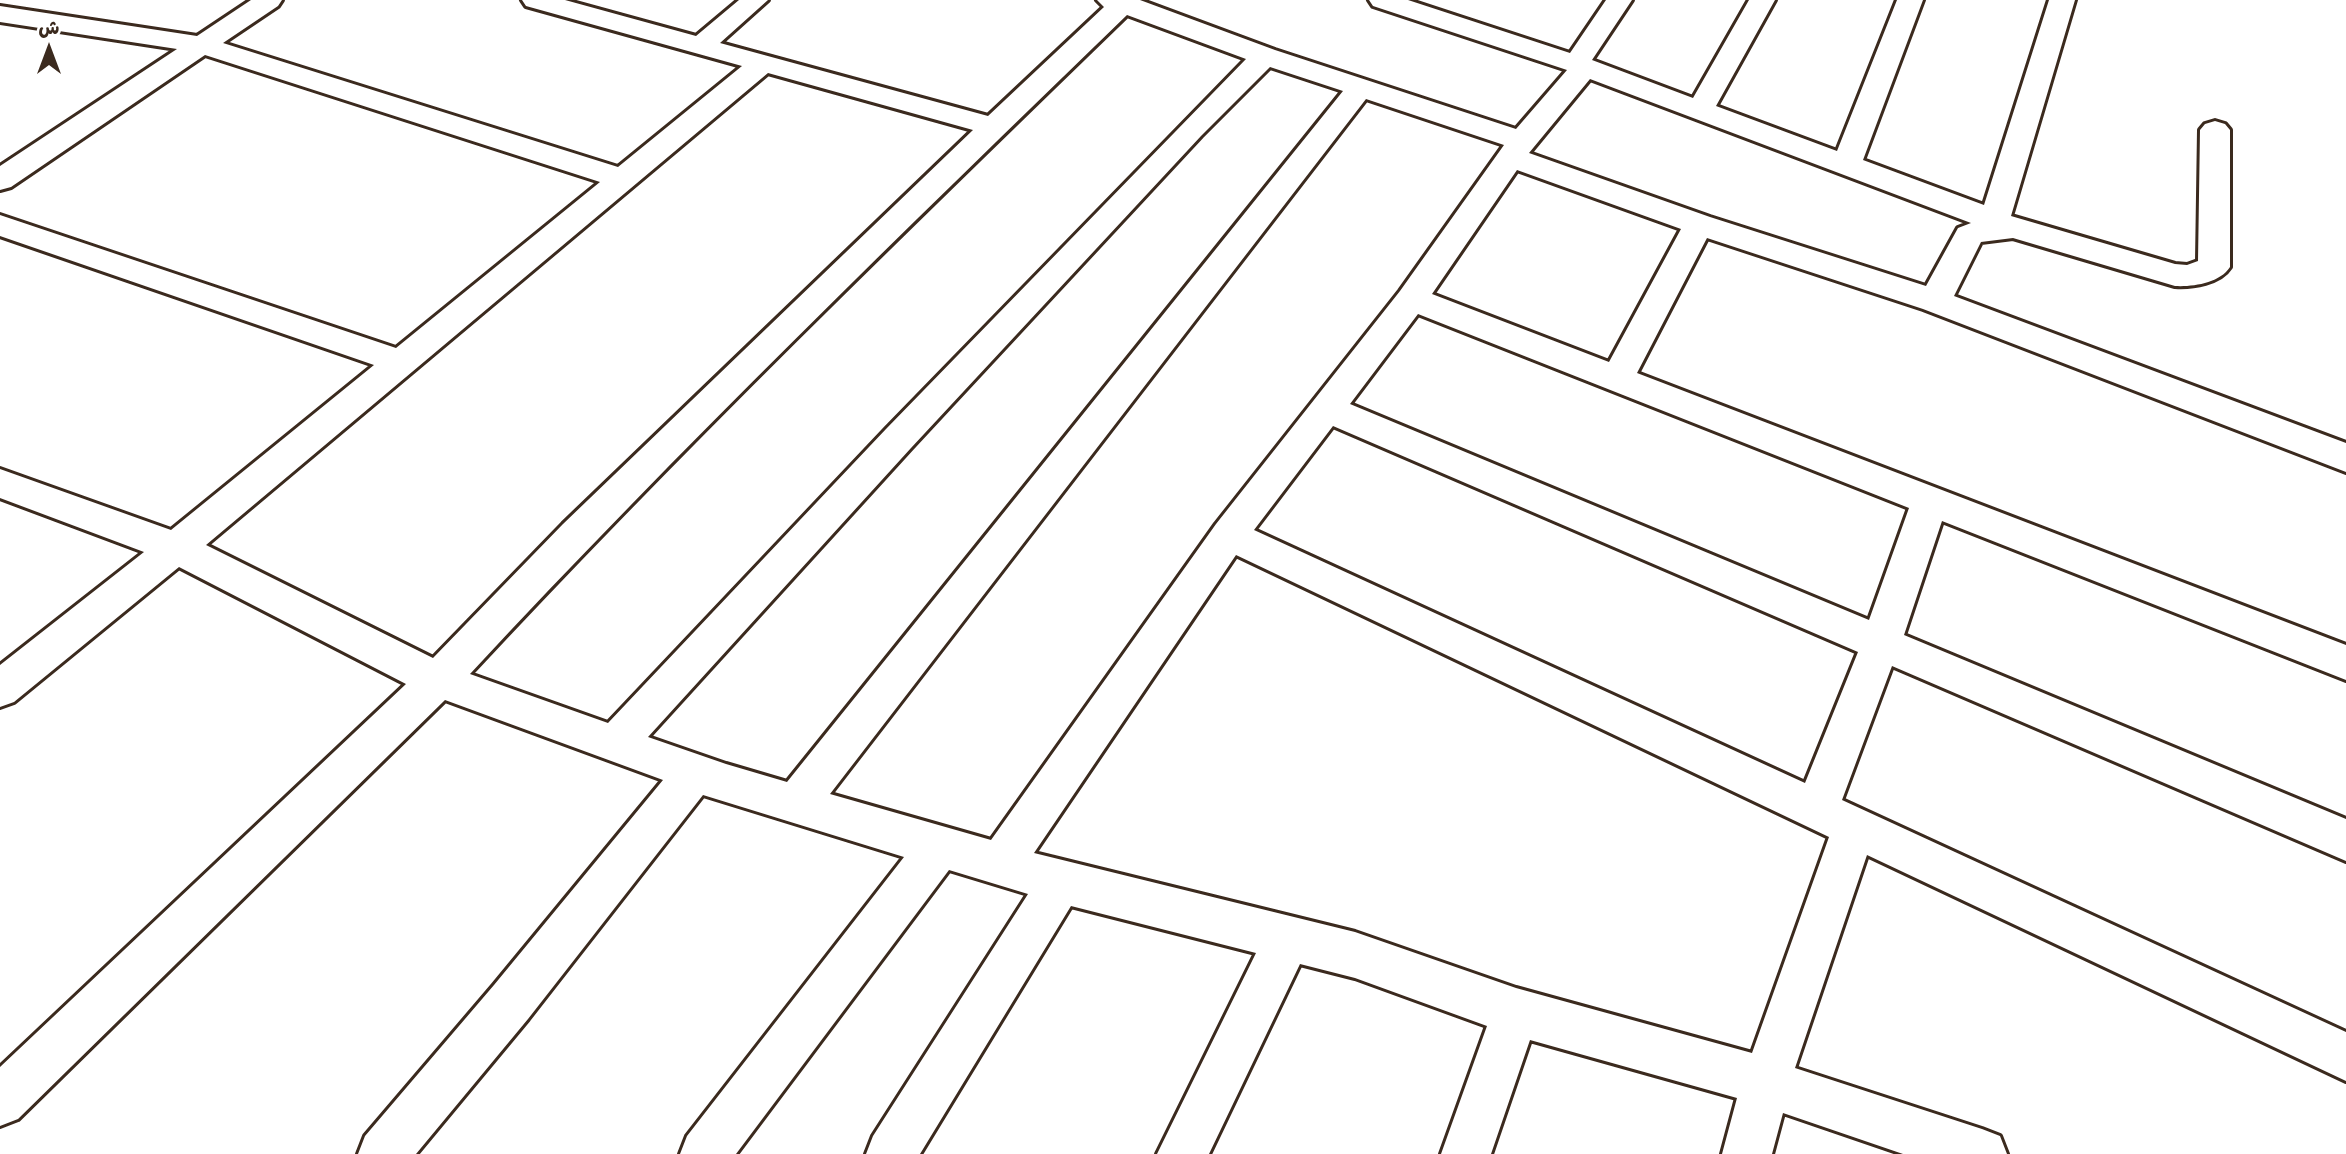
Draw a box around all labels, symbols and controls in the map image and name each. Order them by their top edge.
north arrow [14,14,84,84]
text: ش [39,16,59,40]

